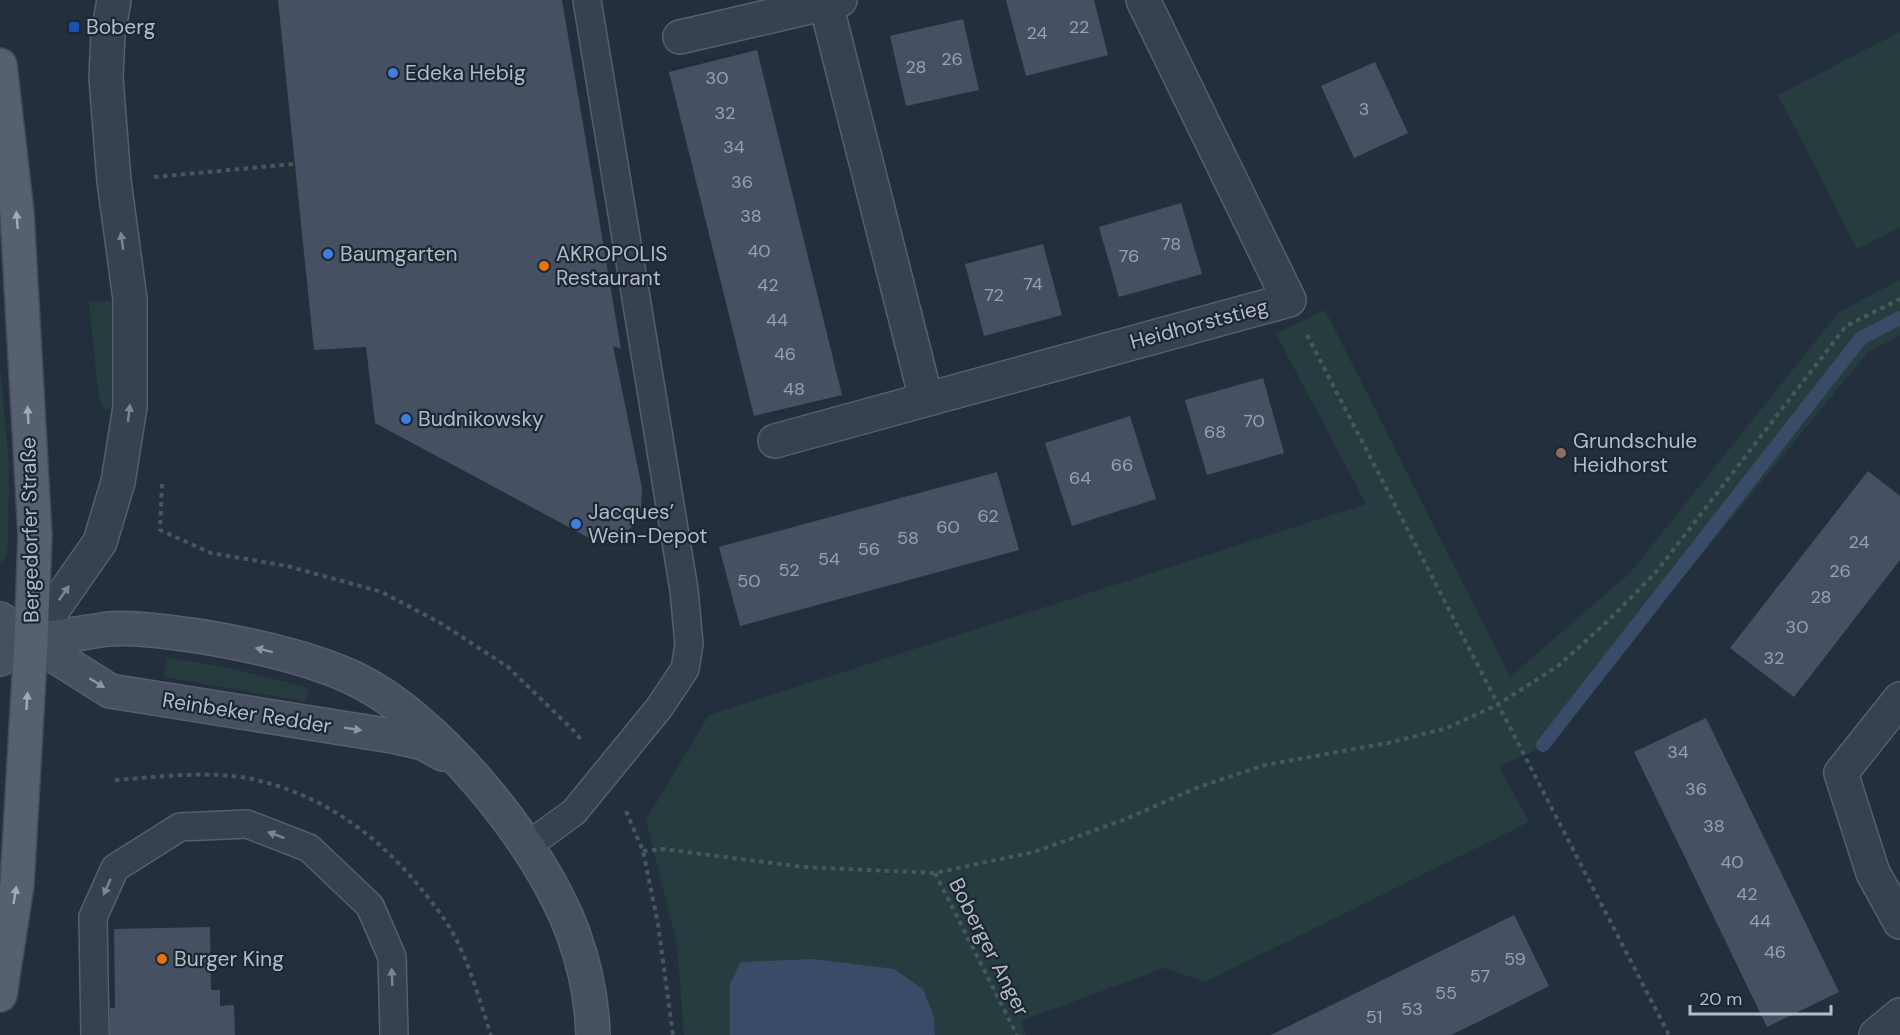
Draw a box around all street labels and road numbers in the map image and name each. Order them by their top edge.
street label: Heidhorststieg [1127,292,1271,356]
street label: Bergedorfer Straße [14,437,46,623]
street label: Reinbeker Redder [160,686,334,740]
street label: Boberger Anger [942,873,1036,1021]

